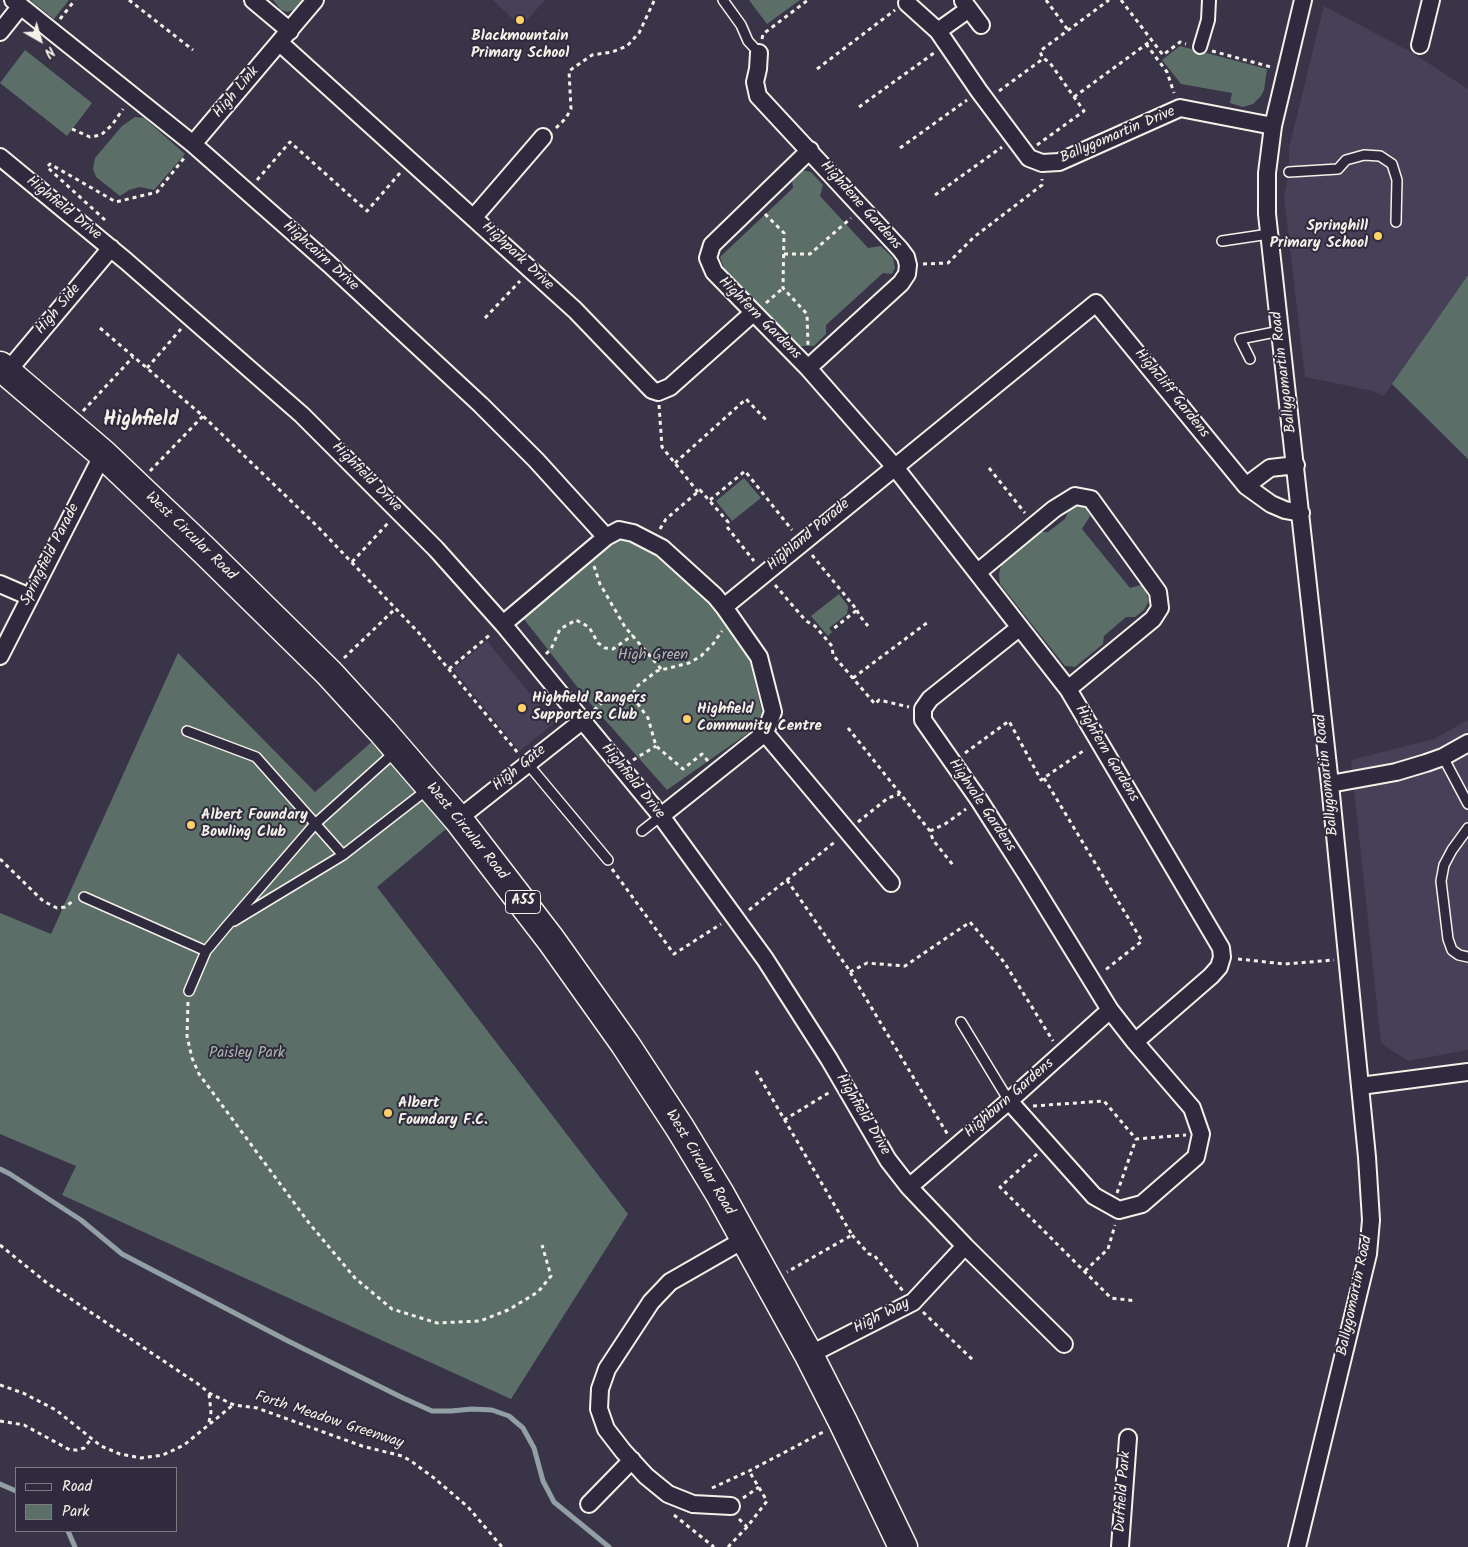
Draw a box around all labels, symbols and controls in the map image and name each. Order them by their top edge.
marker: Blackmountain Primary School [514,14,526,26]
north arrow [15,15,65,65]
place label: Blackmountain Primary School [471,28,569,63]
text: N [39,40,59,63]
street label: High Link [210,64,264,122]
street label: Ballygomartin Drive [1058,104,1178,168]
street label: Highdene Gardens [815,158,905,254]
street label: Highfield Drive [22,173,104,245]
street label: Highcairn Drive [278,218,362,296]
place label: Springhill Primary School [1270,218,1368,253]
street label: Highpark Drive [477,219,557,295]
marker: Springhill Primary School [1372,230,1384,242]
street label: Highfern Gardens [714,274,804,364]
street label: High Side [33,281,85,339]
street label: Ballygomartin Road [1269,310,1301,434]
street label: Highcliff Gardens [1129,346,1213,442]
district label: Highfield [103,410,179,434]
street label: Highfield Drive [327,439,405,517]
street label: West Circular Road [141,489,239,585]
street label: Highland Parade [764,496,854,576]
street label: Springfield Parade [18,501,84,609]
park label: High Green [618,647,688,665]
place label: Highfield Rangers Supporters Club [532,690,646,725]
place label: Highfield Community Centre [697,701,822,736]
marker: Highfield Rangers Supporters Club [516,702,528,714]
street label: Highfern Gardens [1070,702,1142,806]
marker: Highfield Community Centre [681,713,693,725]
street label: Ballygomartin Road [1313,713,1343,837]
street label: Highfield Drive [596,741,668,823]
street label: High Gate [490,742,550,796]
street label: Highvale Gardens [943,756,1019,856]
street label: West Circular Road [421,780,511,884]
place label: Albert Foundary Bowling Club [201,807,308,842]
marker: Albert Foundary Bowling Club [185,819,197,831]
road number: A55 [506,890,540,914]
park label: Paisley Park [209,1045,285,1063]
street label: Highburn Gardens [962,1055,1058,1143]
street label: Highfield Drive [831,1071,893,1159]
place label: Albert Foundary F.C. [398,1095,488,1130]
marker: Albert Foundary F.C. [382,1107,394,1119]
street label: West Circular Road [660,1107,738,1219]
street label: Ballygomartin Road [1334,1234,1378,1358]
street label: High Way [851,1295,913,1339]
street label: Forth Meadow Greenway [252,1388,406,1454]
street label: Duffield Park [1112,1451,1136,1533]
legend [15,1467,178,1532]
text: Road [62,1475,92,1499]
text: Park [62,1500,89,1524]

